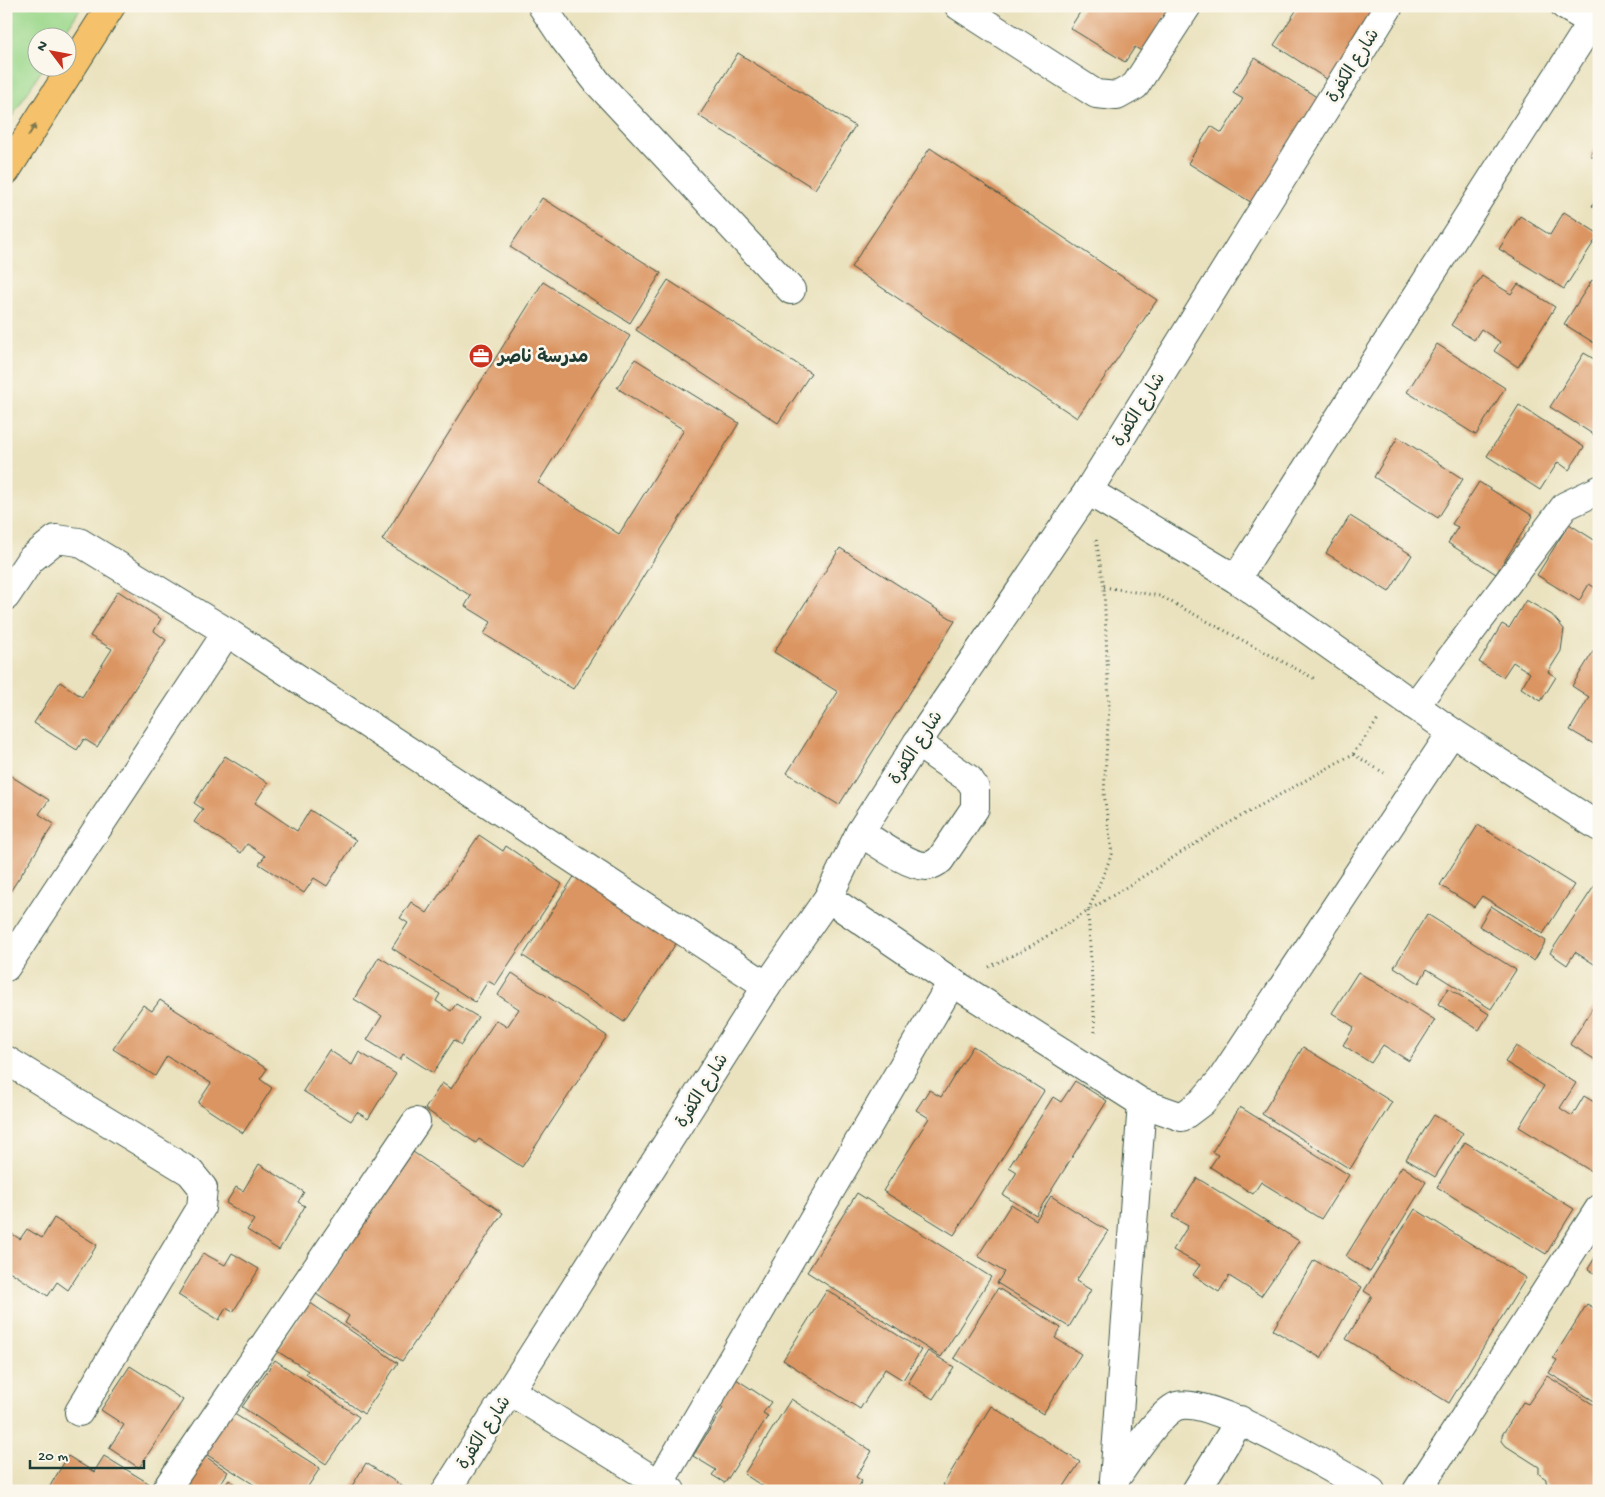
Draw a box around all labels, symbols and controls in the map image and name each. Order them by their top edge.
street label: شارع الكفرة [1323,25,1385,107]
north arrow [28,28,78,78]
text: N [33,38,53,55]
one-way arrow [28,123,37,137]
office icon: مدرسة ناصر [468,343,494,369]
place label: مدرسة ناصر [496,347,588,369]
street label: شارع الكفرة [1109,369,1171,451]
street label: شارع الكفرة [886,708,949,789]
street label: شارع الكفرة [672,1050,734,1132]
street label: شارع الكفرة [454,1393,517,1474]
scale bar [30,1437,144,1469]
text: 20 m [38,1448,68,1466]

